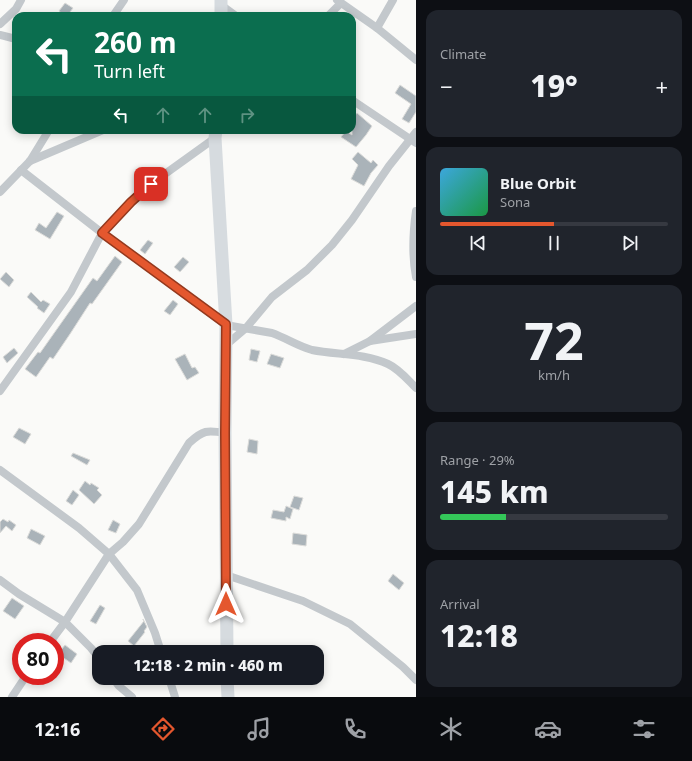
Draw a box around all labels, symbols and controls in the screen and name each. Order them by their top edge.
text: 260 m [94,23,177,61]
icon: left [28,28,80,80]
text: Climate [440,45,486,63]
text: Turn left [94,59,165,83]
text: 19° [530,65,578,106]
text: − [440,71,453,101]
text: + [655,71,668,101]
icon: left [110,104,132,126]
icon: ahead [152,104,174,126]
icon: ahead [194,104,216,126]
icon: right [236,104,258,126]
pin [134,167,168,201]
icon: arrive [140,173,162,195]
text: Blue Orbit [500,173,576,193]
text: Sona [500,193,530,211]
icon: previous [467,232,489,254]
icon: pause [543,232,565,254]
icon: next [619,232,641,254]
text: 72 [524,304,584,375]
text: km/h [538,366,570,384]
text: Range · 29% [440,451,515,469]
text: 145 km [440,471,549,512]
position arrow [205,583,247,625]
text: Arrival [440,595,480,613]
text: 12:18 [440,615,518,656]
speed limit sign: 80 [12,633,64,685]
text: 12:18 · 2 min · 460 m [133,655,283,675]
icon: directions [149,715,177,743]
icon: music [245,715,273,743]
icon: phone [341,715,369,743]
icon: climate [437,715,465,743]
icon: car [534,715,562,743]
icon: filters [630,715,658,743]
text: 12:16 [34,717,80,741]

